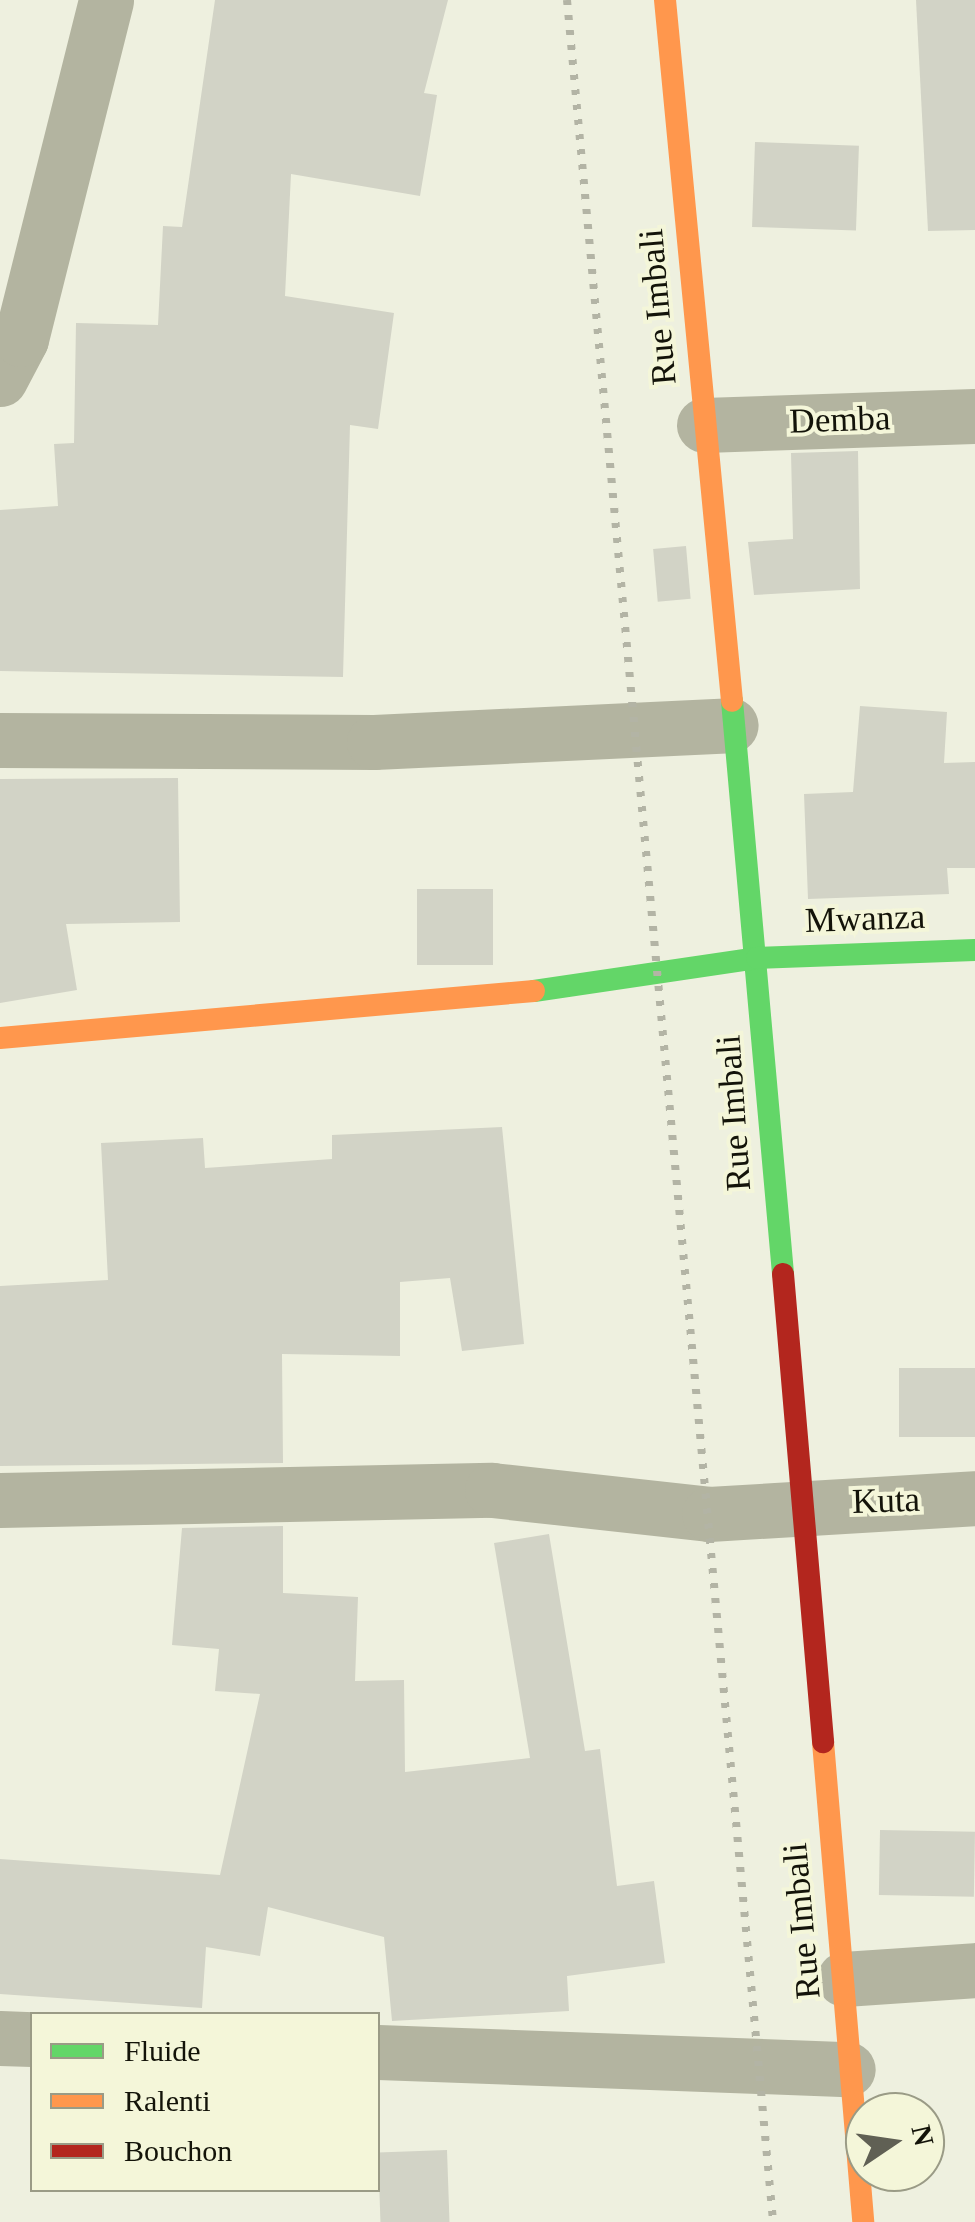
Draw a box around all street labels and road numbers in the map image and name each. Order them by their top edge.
street label: Rue Imbali [630,227,686,387]
street label: Demba [789,397,891,443]
street label: Mwanza [804,896,926,942]
street label: Rue Imbali [708,1033,760,1193]
street label: Kuta [851,1479,921,1523]
street label: Rue Imbali [774,1841,830,2001]

